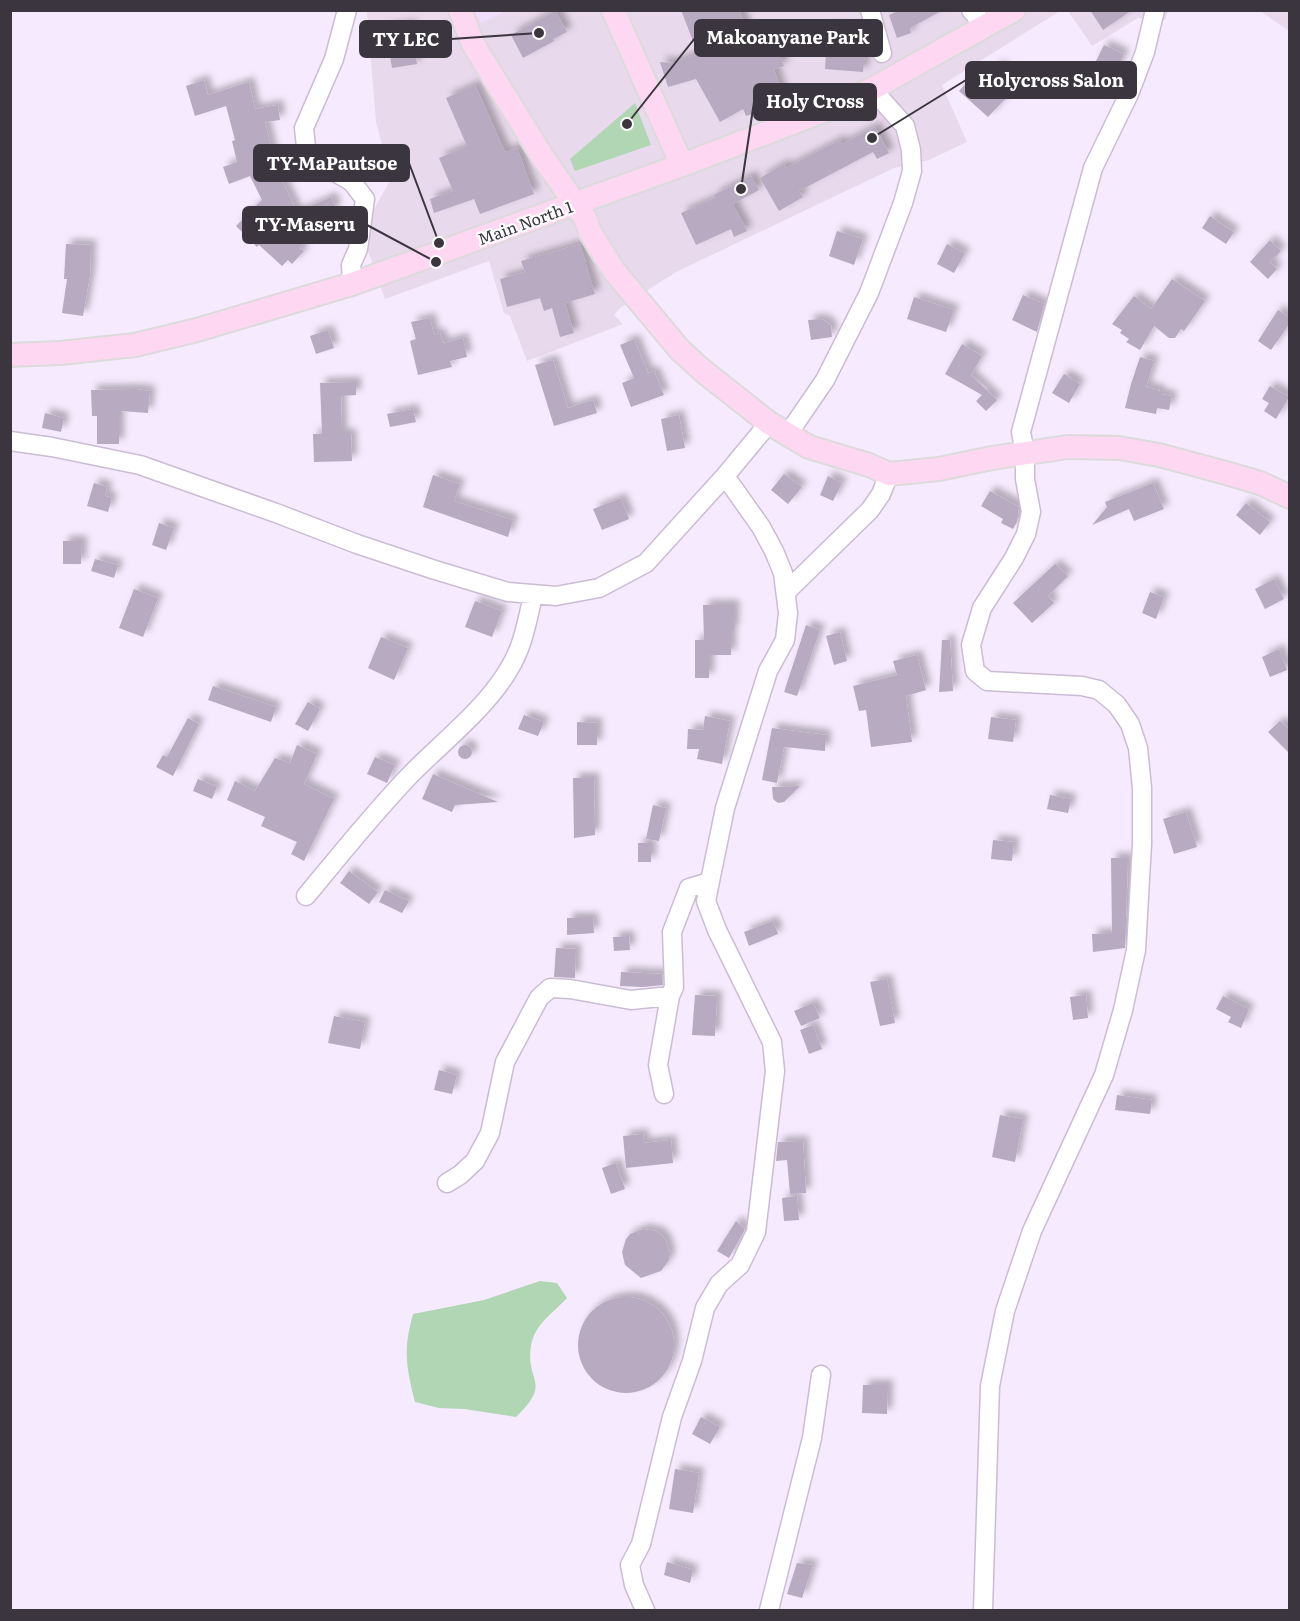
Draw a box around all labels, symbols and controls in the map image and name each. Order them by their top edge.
callout: Makoanyane Park [695,20,882,56]
callout: TY LEC [360,21,451,57]
text: Makoanyane Park [706,23,871,50]
text: TY LEC [373,25,439,52]
callout: Holycross Salon [966,62,1136,98]
text: Holycross Salon [978,66,1124,93]
callout: Holy Cross [754,84,876,120]
text: Holy Cross [766,87,864,114]
callout: TY-MaPautsoe [254,145,409,181]
text: TY-MaPautsoe [266,149,398,176]
street label: Main North 1 [474,194,576,250]
callout: TY-Maseru [243,207,367,243]
text: TY-Maseru [255,210,355,237]

